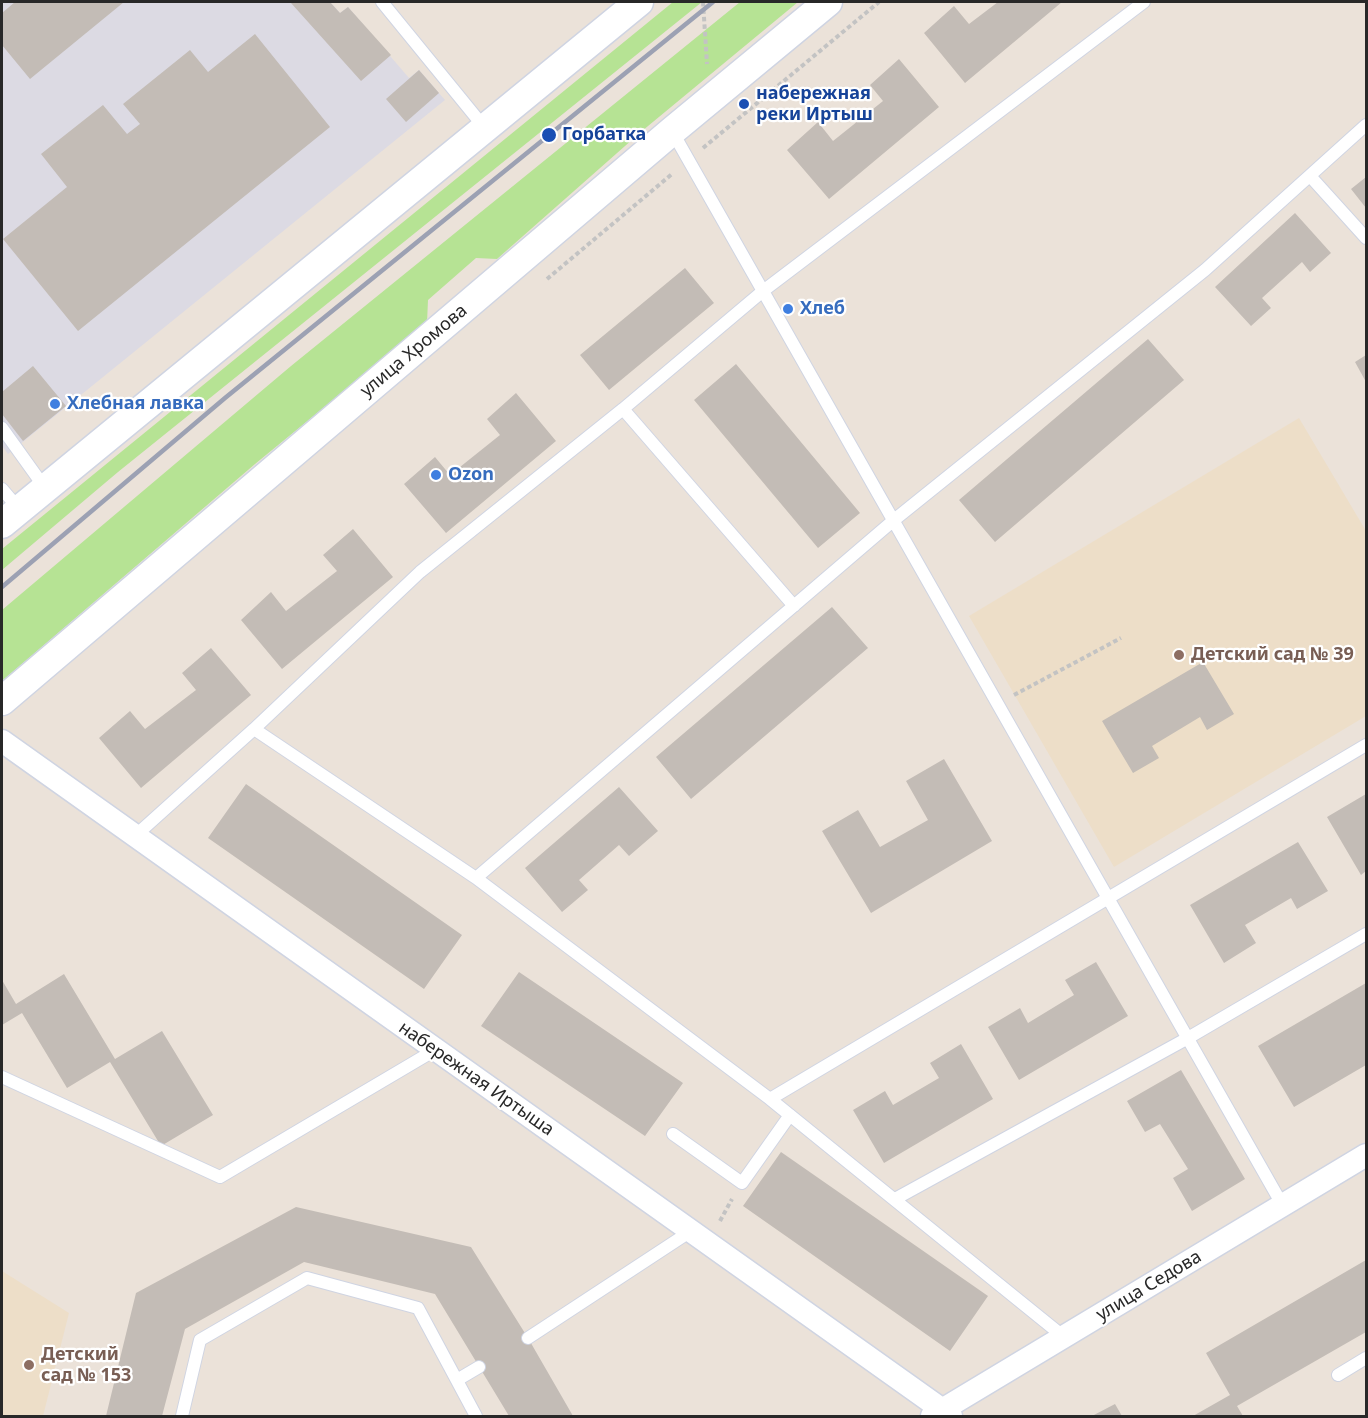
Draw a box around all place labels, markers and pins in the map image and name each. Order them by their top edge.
place label: набережная реки Иртыш [756,83,873,125]
marker: набережная реки Иртыш [737,97,751,111]
place label: Горбатка [562,124,646,146]
marker: Горбатка [540,126,558,144]
place label: Хлеб [800,298,845,320]
marker: Хлеб [781,302,795,316]
place label: Хлебная лавка [67,393,204,415]
marker: Хлебная лавка [48,397,62,411]
place label: Ozon [448,464,494,486]
marker: Ozon [429,468,443,482]
place label: Детский сад № 39 [1191,644,1354,666]
marker: Детский сад № 39 [1172,648,1186,662]
place label: Детский сад № 153 [41,1344,131,1386]
marker: Детский сад № 153 [22,1358,36,1372]

